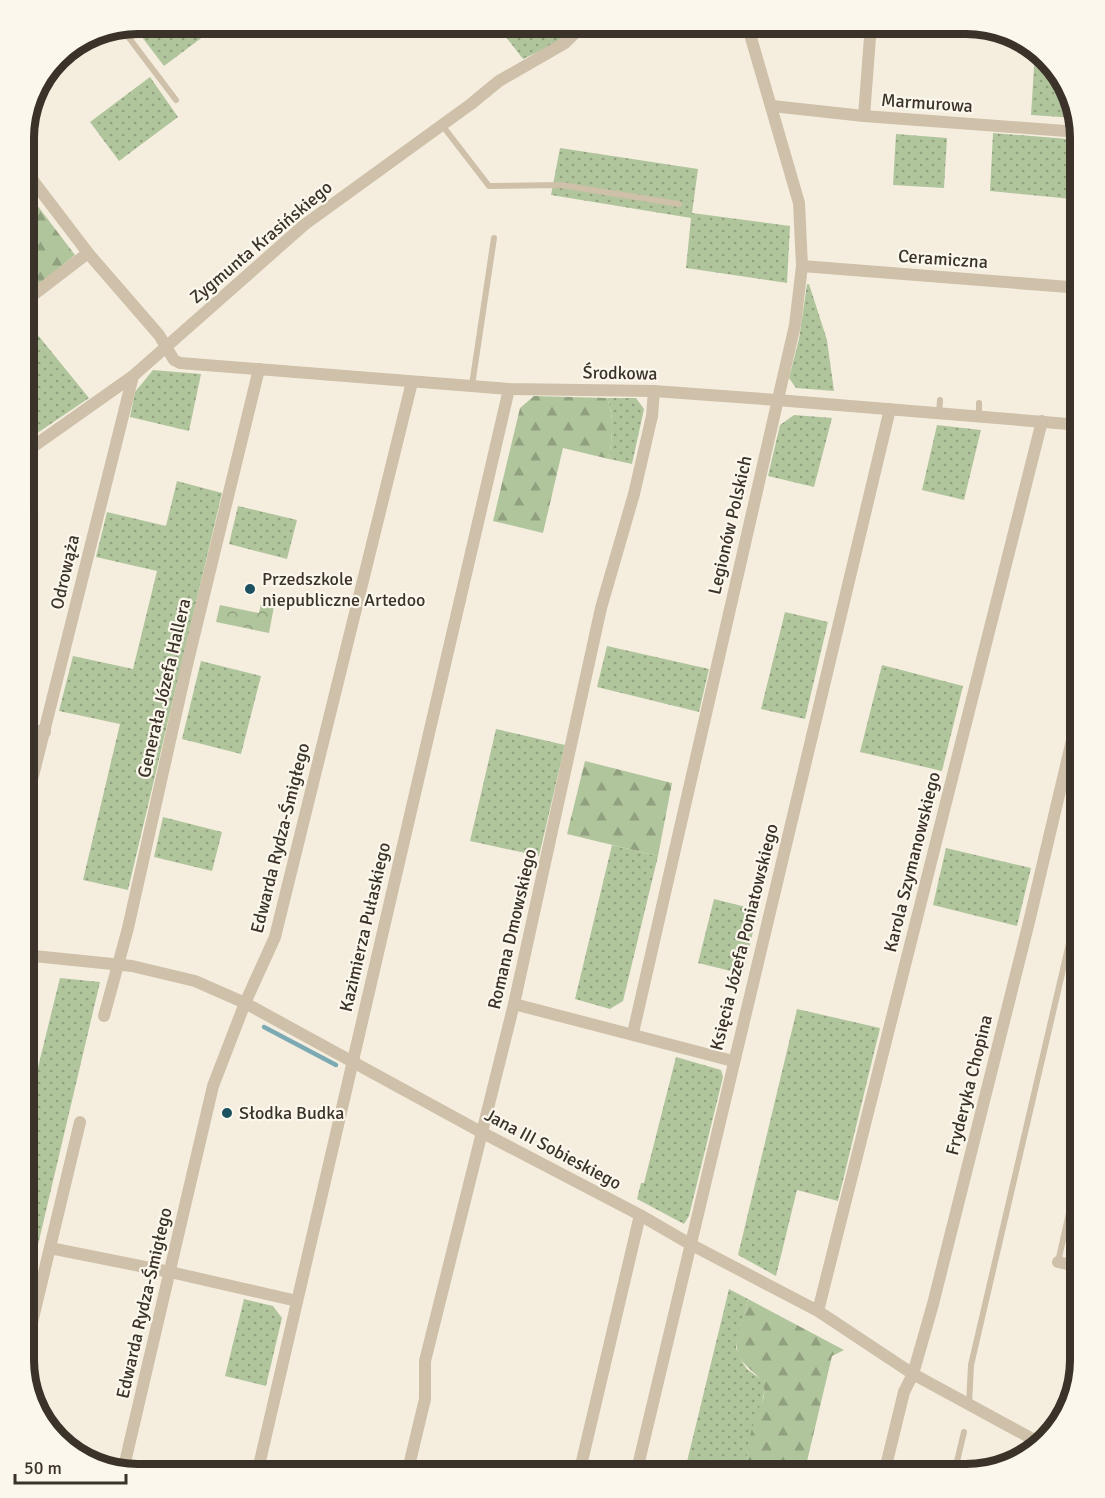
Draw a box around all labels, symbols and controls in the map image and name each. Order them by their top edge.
street label: Marmurowa [880,89,974,117]
street label: Zygmunta Krasińskiego [185,176,337,308]
street label: Ceramiczna [897,245,989,273]
street label: Środkowa [582,361,658,385]
street label: Legionów Polskich [703,453,757,597]
street label: Odrowąża [46,532,84,612]
place label: Przedszkole niepubliczne Artedoo [262,568,425,611]
marker: Przedszkole niepubliczne Artedoo [243,582,257,596]
street label: Generała Józefa Hallera [133,596,195,780]
street label: Edwarda Rydza-Śmigłego [246,741,314,935]
street label: Karola Szymanowskiego [879,769,945,955]
street label: Księcia Józefa Poniatowskiego [705,821,783,1053]
street label: Kazimierza Pułaskiego [335,840,395,1014]
street label: Romana Dmowskiego [483,847,541,1011]
street label: Fryderyka Chopina [941,1013,997,1157]
place label: Słodka Budka [239,1102,344,1124]
street label: Jana III Sobieskiego [481,1104,625,1194]
marker: Słodka Budka [220,1106,234,1120]
street label: Edwarda Rydza-Śmigłego [111,1205,177,1401]
scale bar [15,1447,126,1485]
text: 50 m [24,1457,62,1479]

